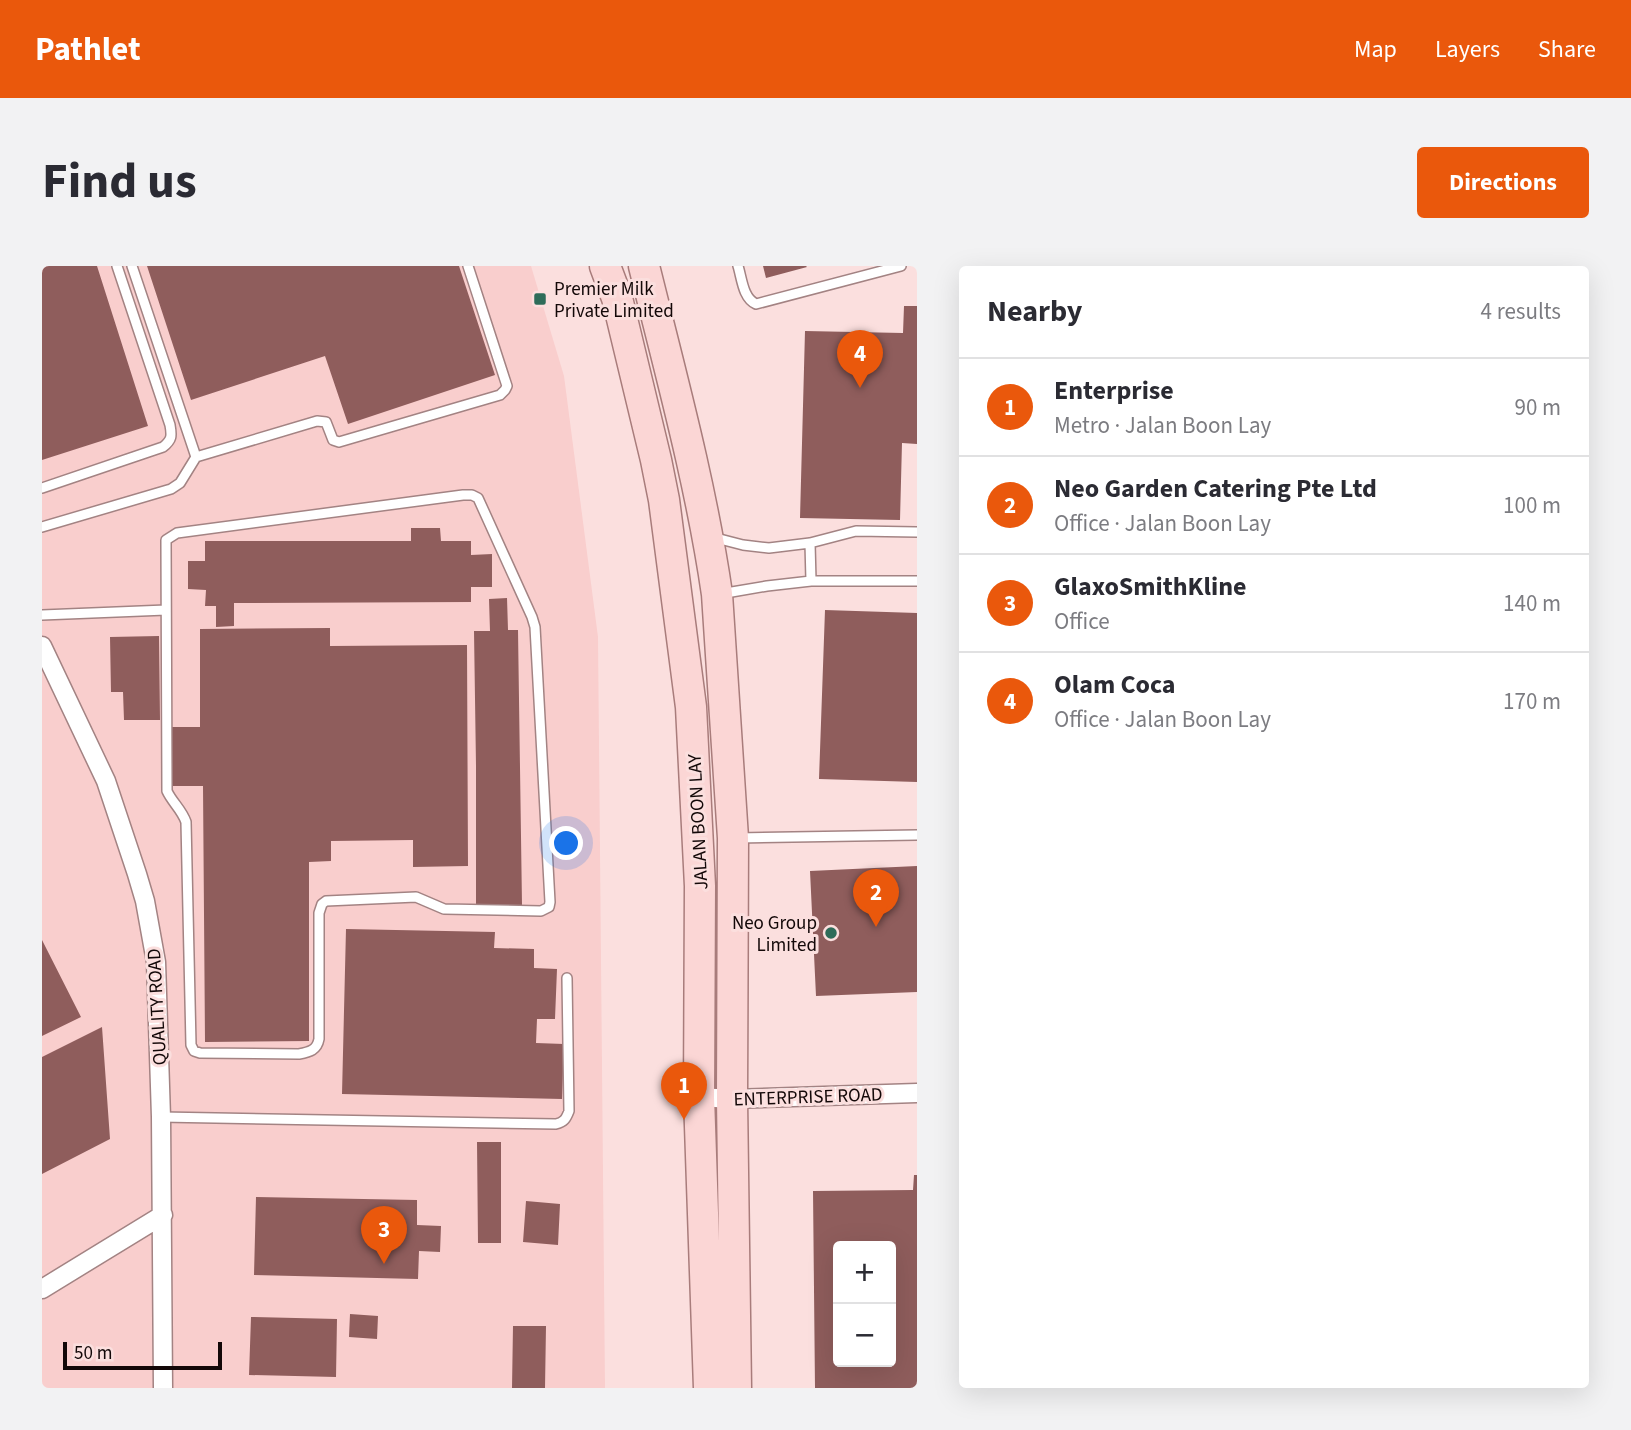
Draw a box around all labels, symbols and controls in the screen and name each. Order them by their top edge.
text: Pathlet [35,26,141,73]
text: Map [1354,32,1397,67]
text: Layers [1435,32,1500,67]
text: Share [1538,32,1596,67]
text: Find us [42,147,197,217]
button: Directions [1417,147,1589,218]
place label: Premier Milk Private Limited [554,276,674,325]
text: Nearby [987,290,1082,333]
marker: Premier Milk Private Limited [532,291,548,307]
text: 4 results [1481,295,1561,328]
pin: 4 [837,330,883,388]
text: Enterprise [1054,372,1174,409]
text: 1 [1004,391,1016,424]
text: 90 m [1514,391,1561,424]
text: Metro · Jalan Boon Lay [1054,409,1271,442]
text: Neo Garden Catering Pte Ltd [1054,470,1377,507]
text: 2 [1004,489,1016,522]
text: 100 m [1503,489,1561,522]
text: Office · Jalan Boon Lay [1054,507,1271,540]
text: GlaxoSmithKline [1054,568,1246,605]
text: 3 [1004,587,1016,620]
text: 140 m [1503,587,1561,620]
text: Office [1054,605,1110,638]
text: Olam Coca [1054,666,1176,703]
text: 4 [1004,685,1016,718]
text: 170 m [1503,685,1561,718]
text: Office · Jalan Boon Lay [1054,703,1271,736]
street label: JALAN BOON LAY [681,752,716,891]
your location [549,826,583,860]
pin: 2 [853,869,899,927]
place label: Neo Group Limited [732,910,817,959]
marker: Neo Group Limited [823,925,839,941]
street label: QUALITY ROAD [141,948,174,1066]
pin: 1 [661,1062,707,1120]
street label: ENTERPRISE ROAD [733,1081,883,1114]
pin: 3 [361,1206,407,1264]
map controls [833,1241,896,1367]
button: + [833,1241,896,1304]
button: − [833,1304,896,1367]
scale bar [63,1339,222,1371]
text: 50 m [74,1340,112,1367]

